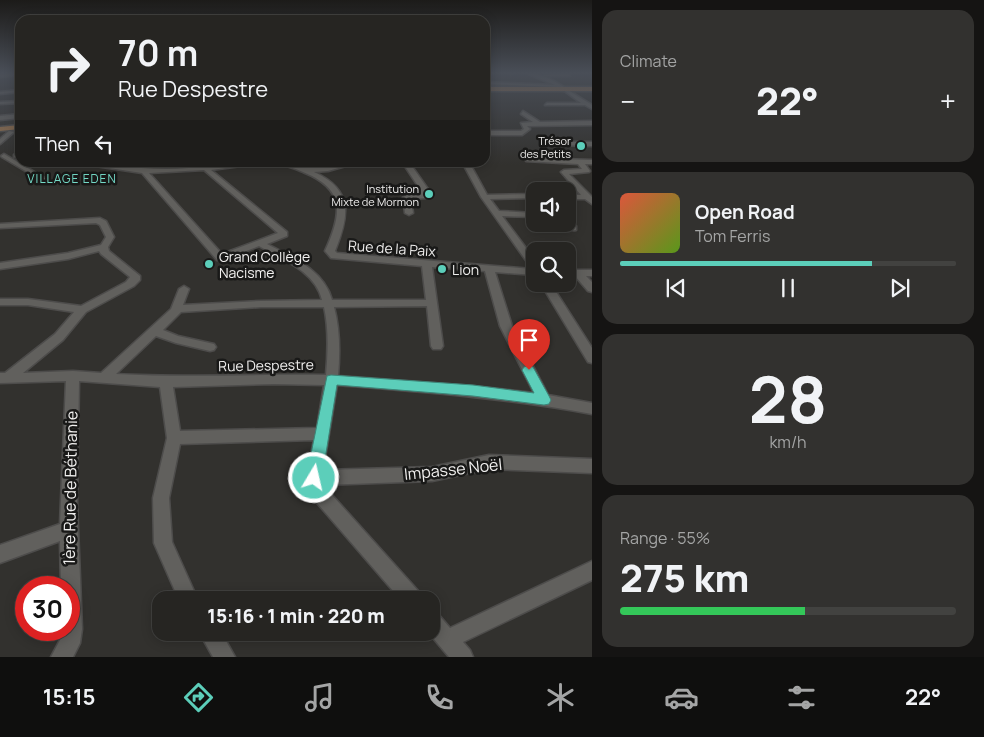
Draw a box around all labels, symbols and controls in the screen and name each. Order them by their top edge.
text: 70 m [118,29,198,77]
icon: right [35,35,100,100]
text: Climate [620,50,677,72]
text: Rue Despestre [118,74,268,104]
text: 22° [756,74,819,126]
text: − [620,82,635,120]
text: + [940,82,956,120]
icon: left [90,130,118,158]
text: Then [35,131,80,157]
place label: Trésor des Petits [520,133,571,161]
marker: Trésor des Petits [575,140,587,152]
district label: VILLAGE EDEN [27,170,117,187]
place label: Institution Mixte de Mormon [331,181,419,209]
map controls [526,182,576,292]
button: sound [526,182,576,232]
marker: Institution Mixte de Mormon [423,188,435,200]
text: Open Road [695,199,795,225]
text: Tom Ferris [695,225,770,247]
street label: Rue de la Paix [348,235,437,261]
button: search [526,242,576,292]
place label: Grand Collège Nacisme [219,247,310,282]
marker: Grand Collège Nacisme [203,258,215,270]
place label: Lion [452,260,479,279]
marker: Lion [436,263,448,275]
icon: previous [662,274,690,302]
icon: pause [774,274,802,302]
icon: next [886,274,914,302]
pin [508,319,550,370]
icon: arrive [515,326,543,354]
text: 28 [749,354,827,443]
street label: Rue Despestre [218,355,314,375]
street label: 1ère Rue de Béthanie [58,411,82,565]
text: km/h [769,431,807,453]
position arrow [287,451,339,503]
street label: Impasse Noël [403,453,503,485]
text: Range · 55% [620,527,710,549]
text: 275 km [620,551,749,603]
speed limit sign: 30 [15,576,80,641]
text: 15:16 · 1 min · 220 m [207,603,385,629]
icon: directions [181,680,216,715]
icon: music [302,680,337,715]
icon: phone [422,680,457,715]
icon: climate [543,680,578,715]
icon: car [664,680,699,715]
icon: filters [784,680,819,715]
text: 15:15 [43,682,95,712]
text: 22° [905,682,941,712]

